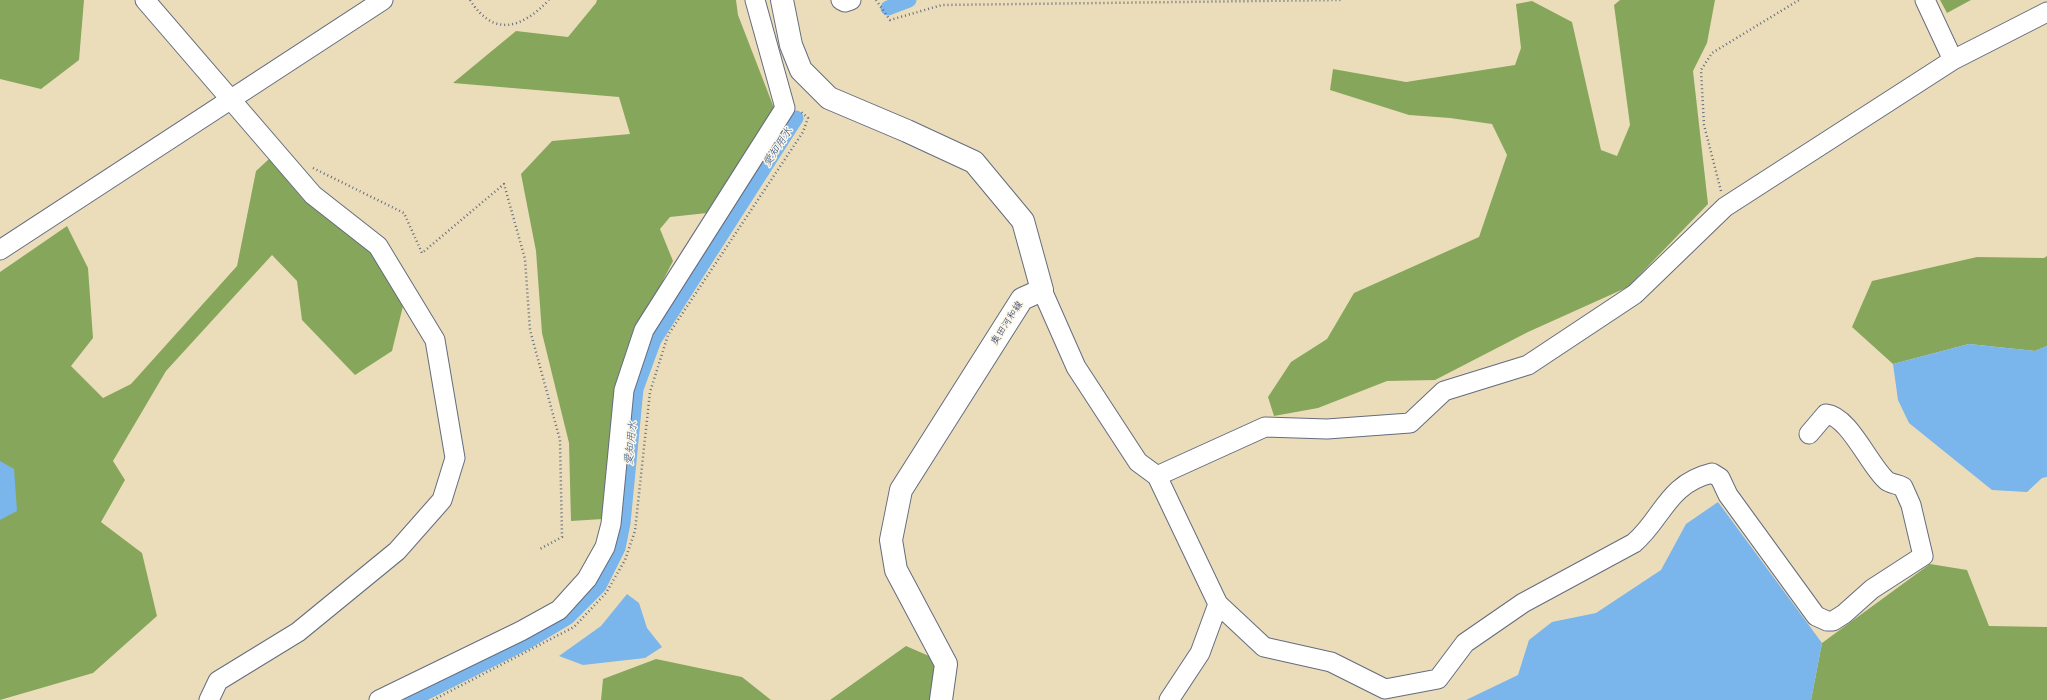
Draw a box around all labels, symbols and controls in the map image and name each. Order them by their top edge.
water label: 愛知用水 [760,125,796,169]
street label: 奥田河和線 [988,299,1026,347]
water label: 愛知用水 [622,420,640,466]

